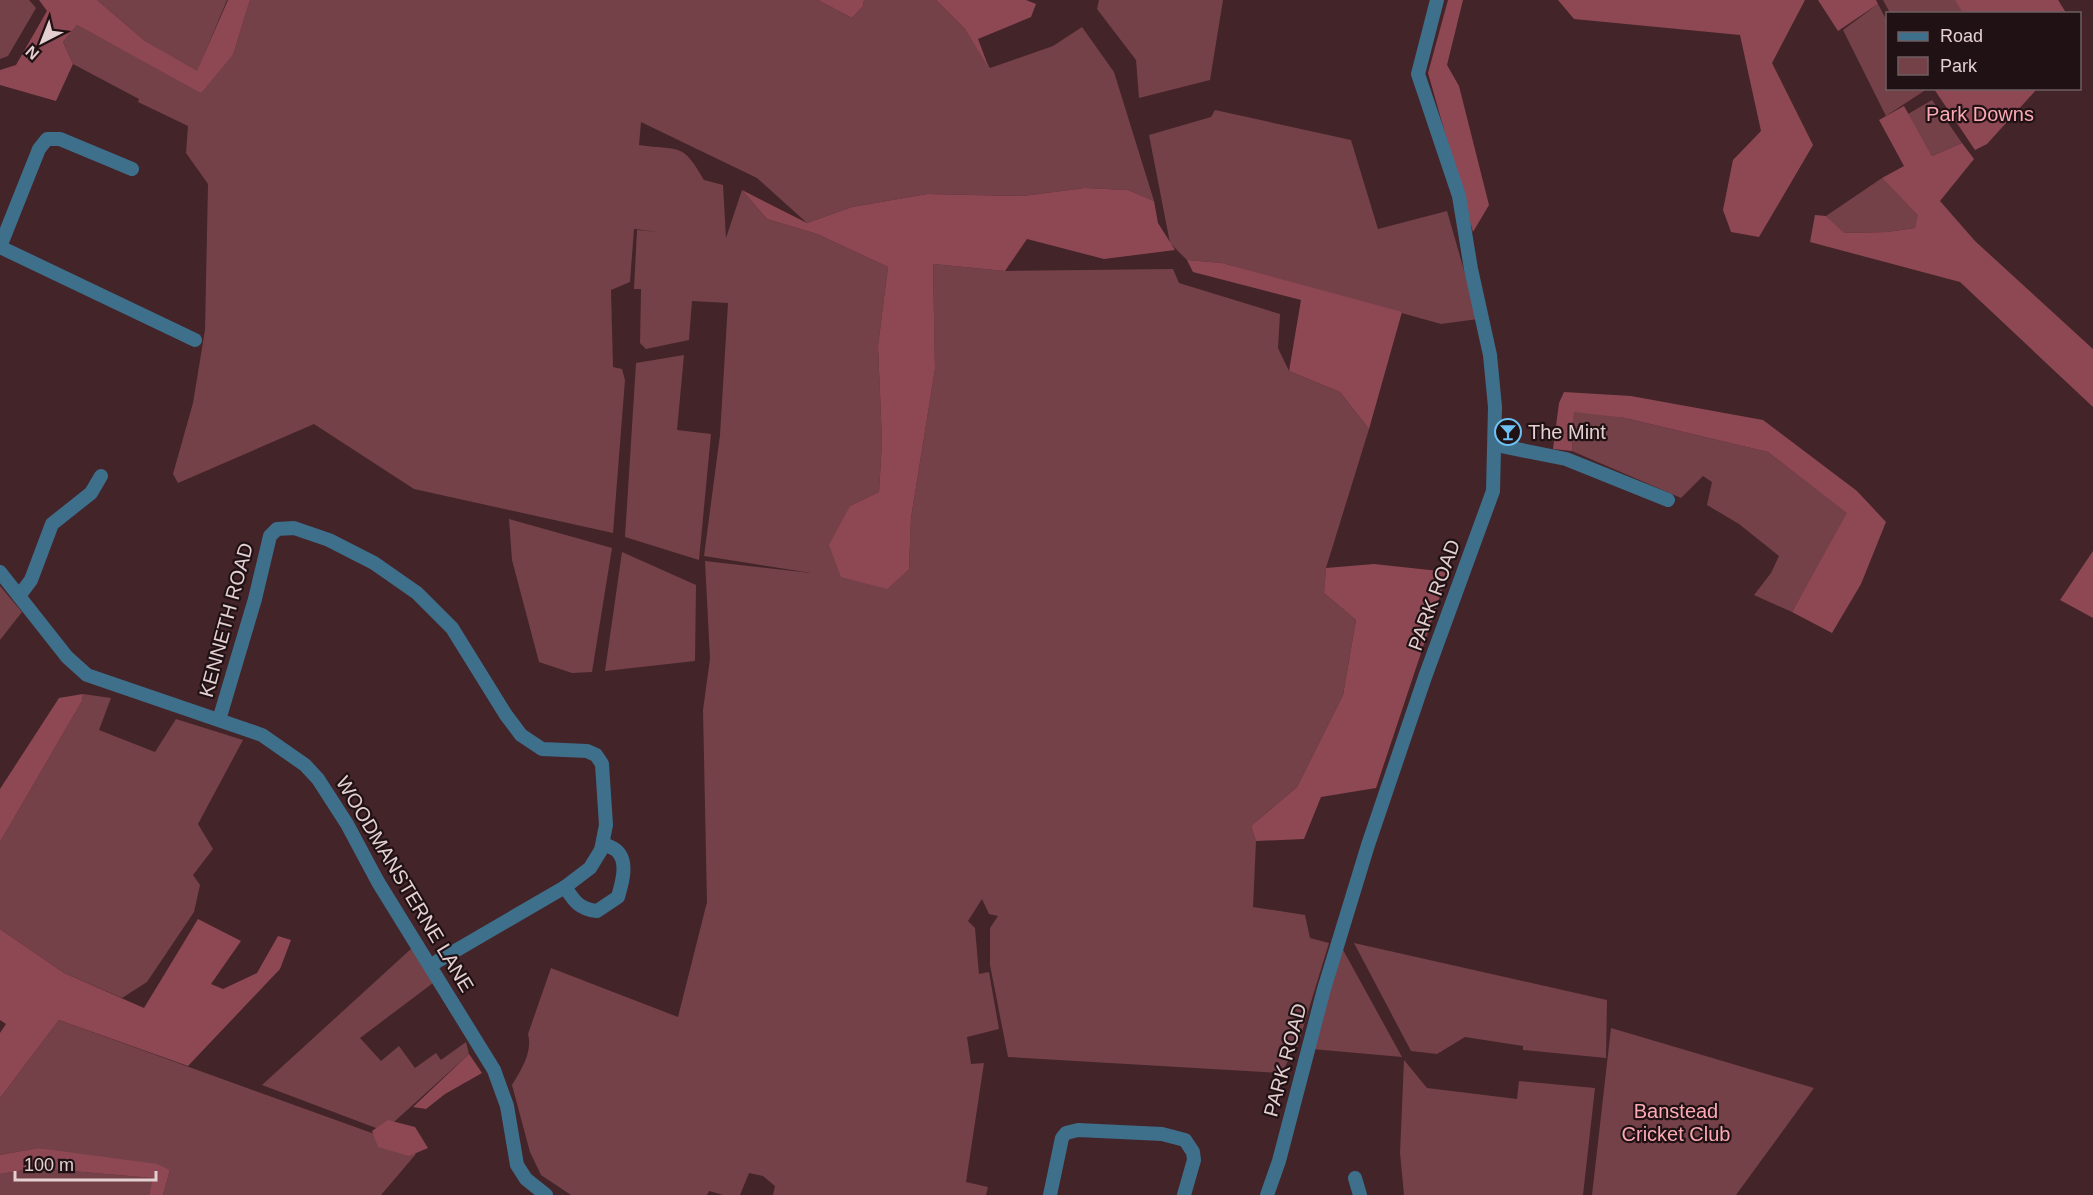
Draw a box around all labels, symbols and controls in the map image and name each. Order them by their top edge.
north arrow [12,12,72,72]
legend [1886,12,2081,90]
text: Road [1940,26,1983,46]
text: N [22,43,42,63]
text: Park [1940,56,1978,76]
park label: Park Downs [1926,103,2034,125]
bar icon: The Mint [1493,417,1523,447]
place label: The Mint [1528,421,1606,443]
street label: PARK ROAD [1404,537,1464,653]
street label: KENNETH ROAD [195,540,257,700]
street label: WOODMANSTERNE LANE [332,772,478,996]
street label: PARK ROAD [1259,1001,1311,1119]
park label: Banstead Cricket Club [1622,1100,1730,1145]
scale bar [15,1144,156,1182]
text: 100 m [24,1155,74,1175]

